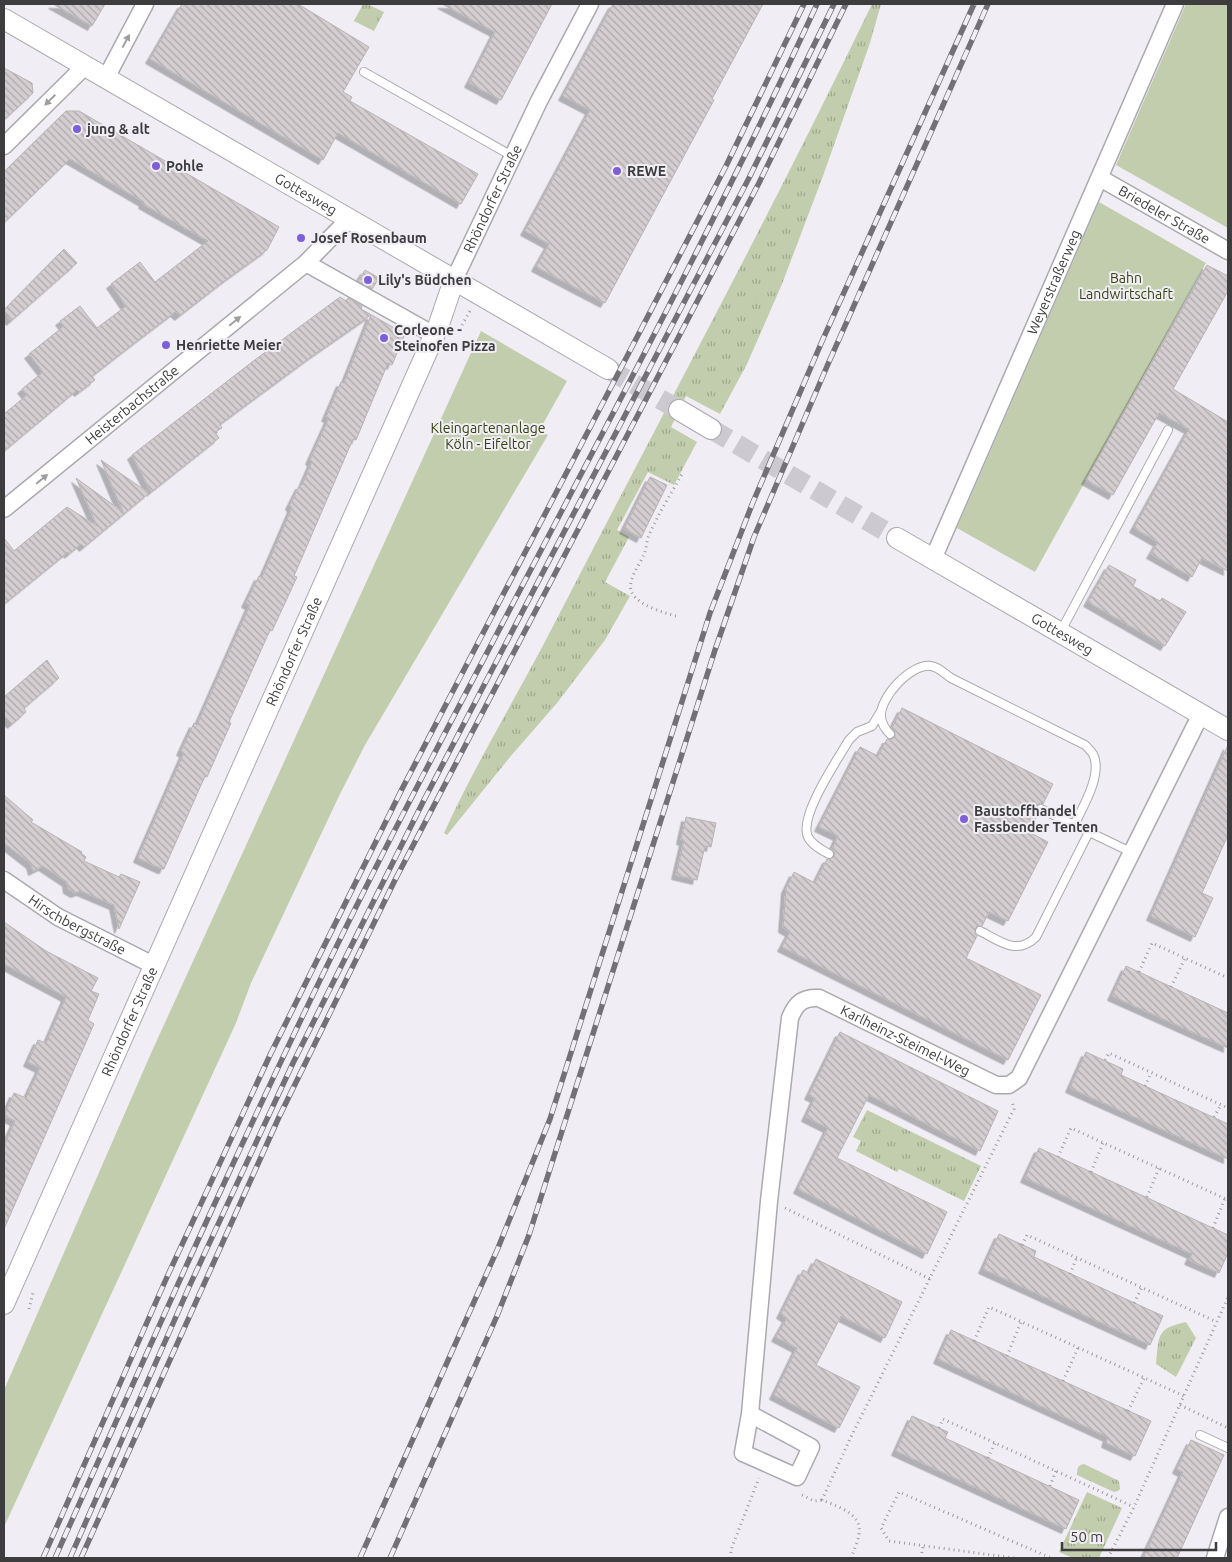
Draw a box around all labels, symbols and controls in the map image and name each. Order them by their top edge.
one-way arrow [122,34,130,48]
one-way arrow [44,94,56,106]
place label: jung & alt [86,121,150,137]
marker: jung & alt [71,123,83,135]
street label: Rhöndorfer Straße [460,142,525,255]
place label: Pohle [166,158,204,174]
marker: Pohle [150,160,162,172]
place label: REWE [627,163,666,179]
marker: REWE [611,165,623,177]
street label: Gottesweg [272,170,340,218]
street label: Briedeler Straße [1116,182,1213,247]
street label: Weyerstraßerweg [1024,227,1084,337]
place label: Josef Rosenbaum [311,230,427,246]
marker: Josef Rosenbaum [295,232,307,244]
park label: Bahn Landwirtschaft [1079,270,1174,302]
place label: Lily's Büdchen [378,272,472,288]
marker: Lily's Büdchen [362,274,374,286]
one-way arrow [228,315,241,326]
place label: Corleone - Steinofen Pizza [394,322,496,354]
marker: Corleone - Steinofen Pizza [378,332,390,344]
place label: Henriette Meier [176,337,282,353]
marker: Henriette Meier [160,339,172,351]
street label: Heisterbachstraße [82,362,182,448]
park label: Kleingartenanlage Köln - Eifeltor [431,420,545,452]
one-way arrow [35,473,48,484]
street label: Rhöndorfer Straße [263,594,325,709]
street label: Gottesweg [1028,610,1096,658]
place label: Baustoffhandel Fassbender Tenten [974,803,1098,835]
marker: Baustoffhandel Fassbender Tenten [958,813,970,825]
street label: Hirschbergstraße [26,891,128,958]
street label: Rhöndorfer Straße [98,965,161,1079]
street label: Karlheinz-Steimel-Weg [838,1002,973,1079]
scale bar [1062,1520,1216,1552]
text: 50 m [1070,1528,1103,1545]

